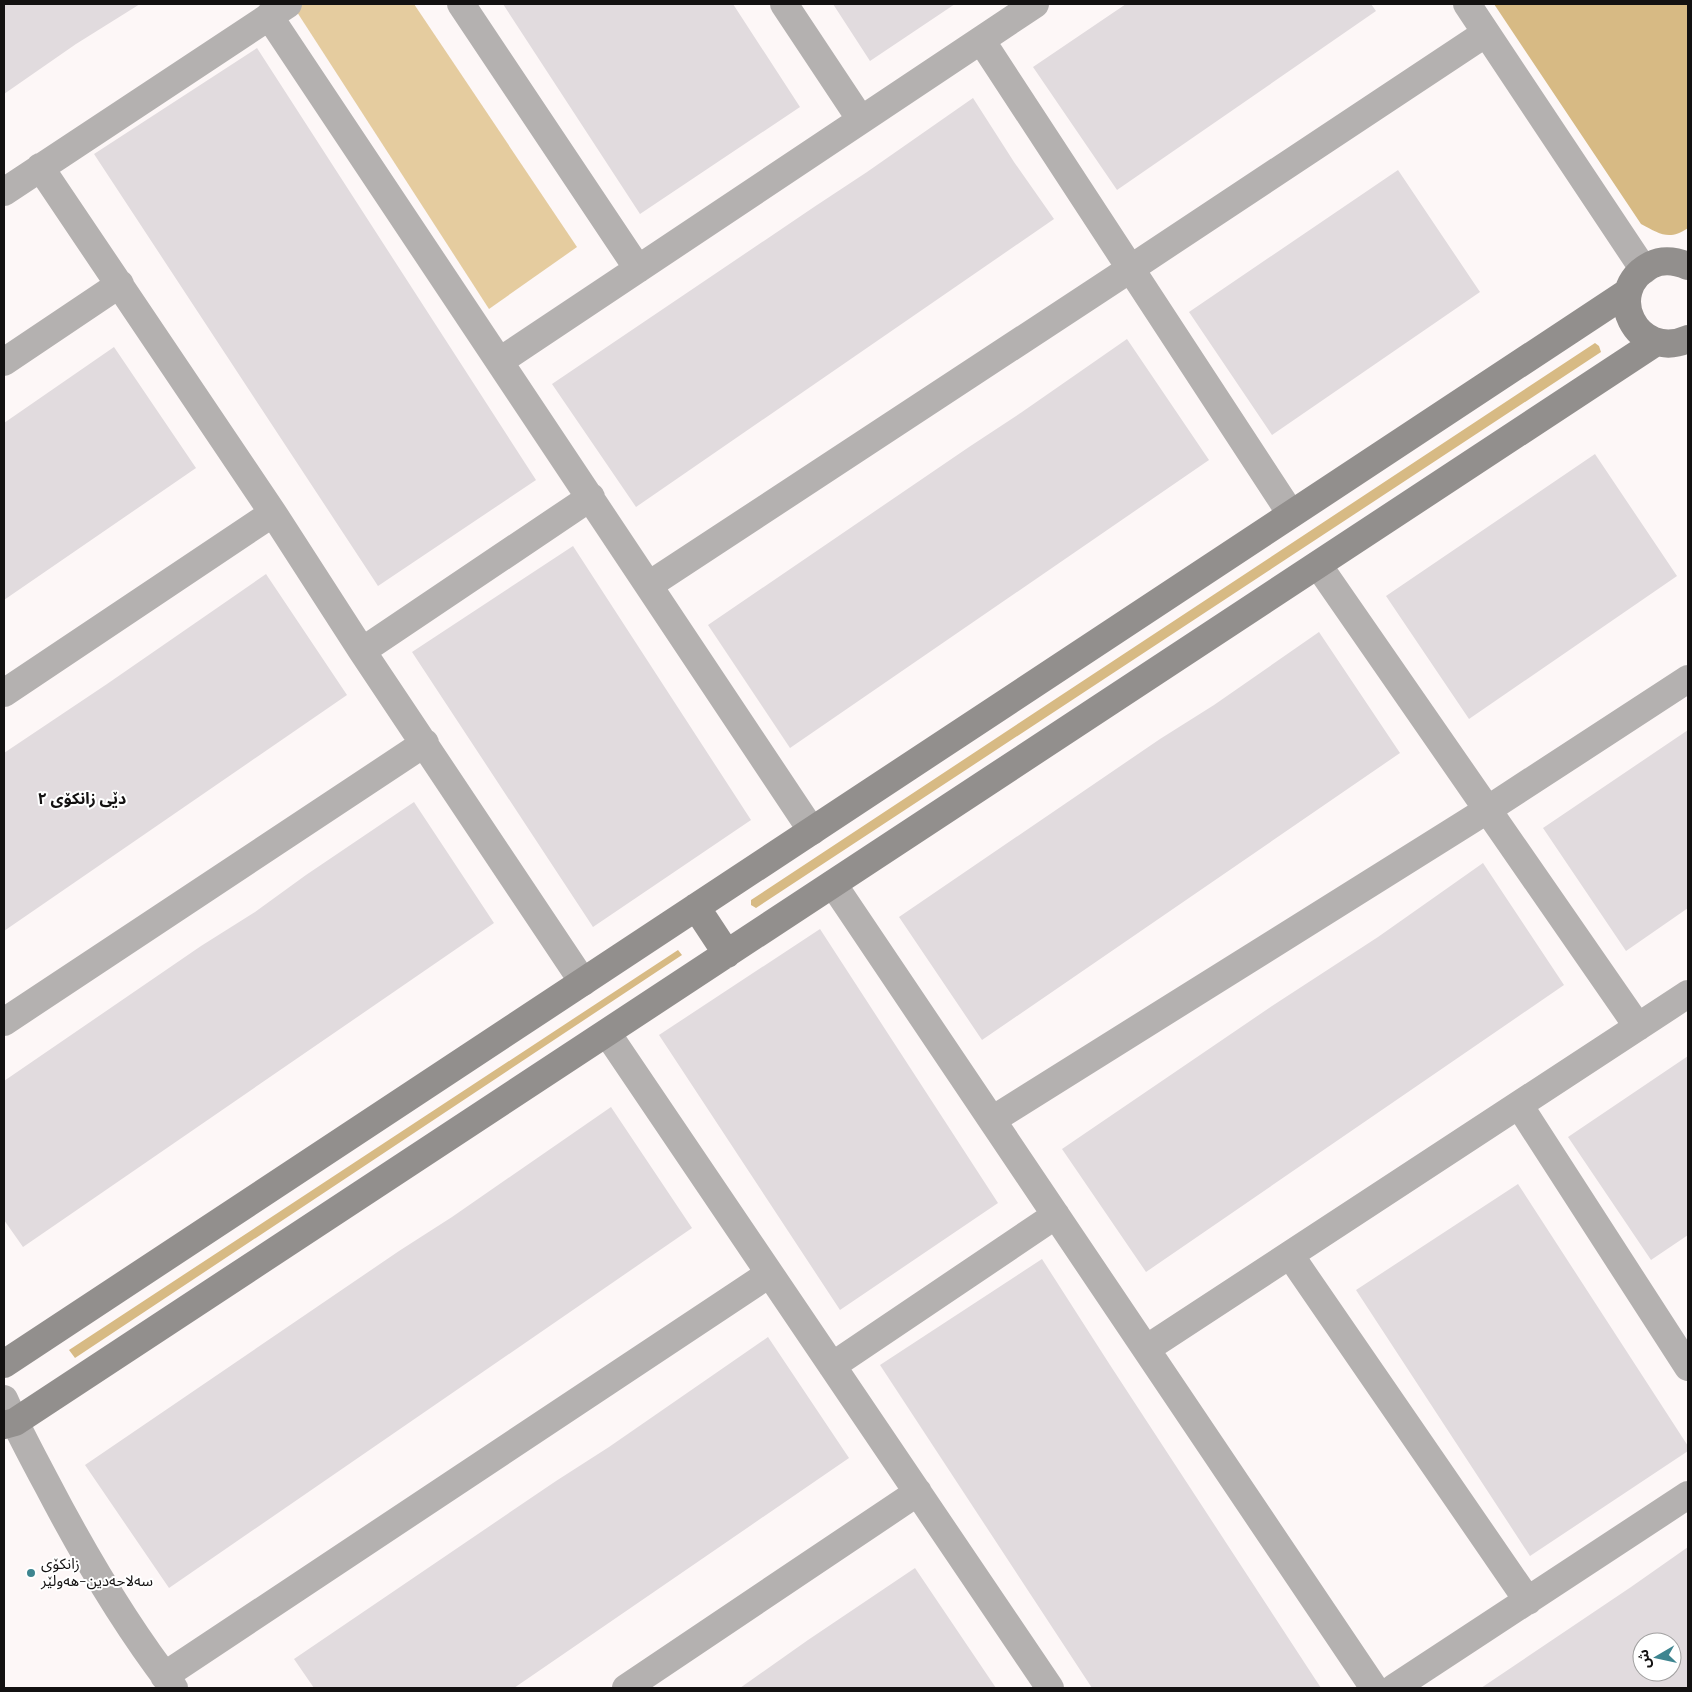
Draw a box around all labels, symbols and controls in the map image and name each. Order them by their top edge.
district label: دێی زانکۆی ٢ [38,787,126,808]
place label: زانکۆی سەلاحەدین-هەولێر [40,1553,153,1590]
marker: زانکۆی سەلاحەدین-هەولێر [25,1567,37,1579]
north arrow [1632,1632,1682,1682]
text: ش [1633,1648,1655,1670]

